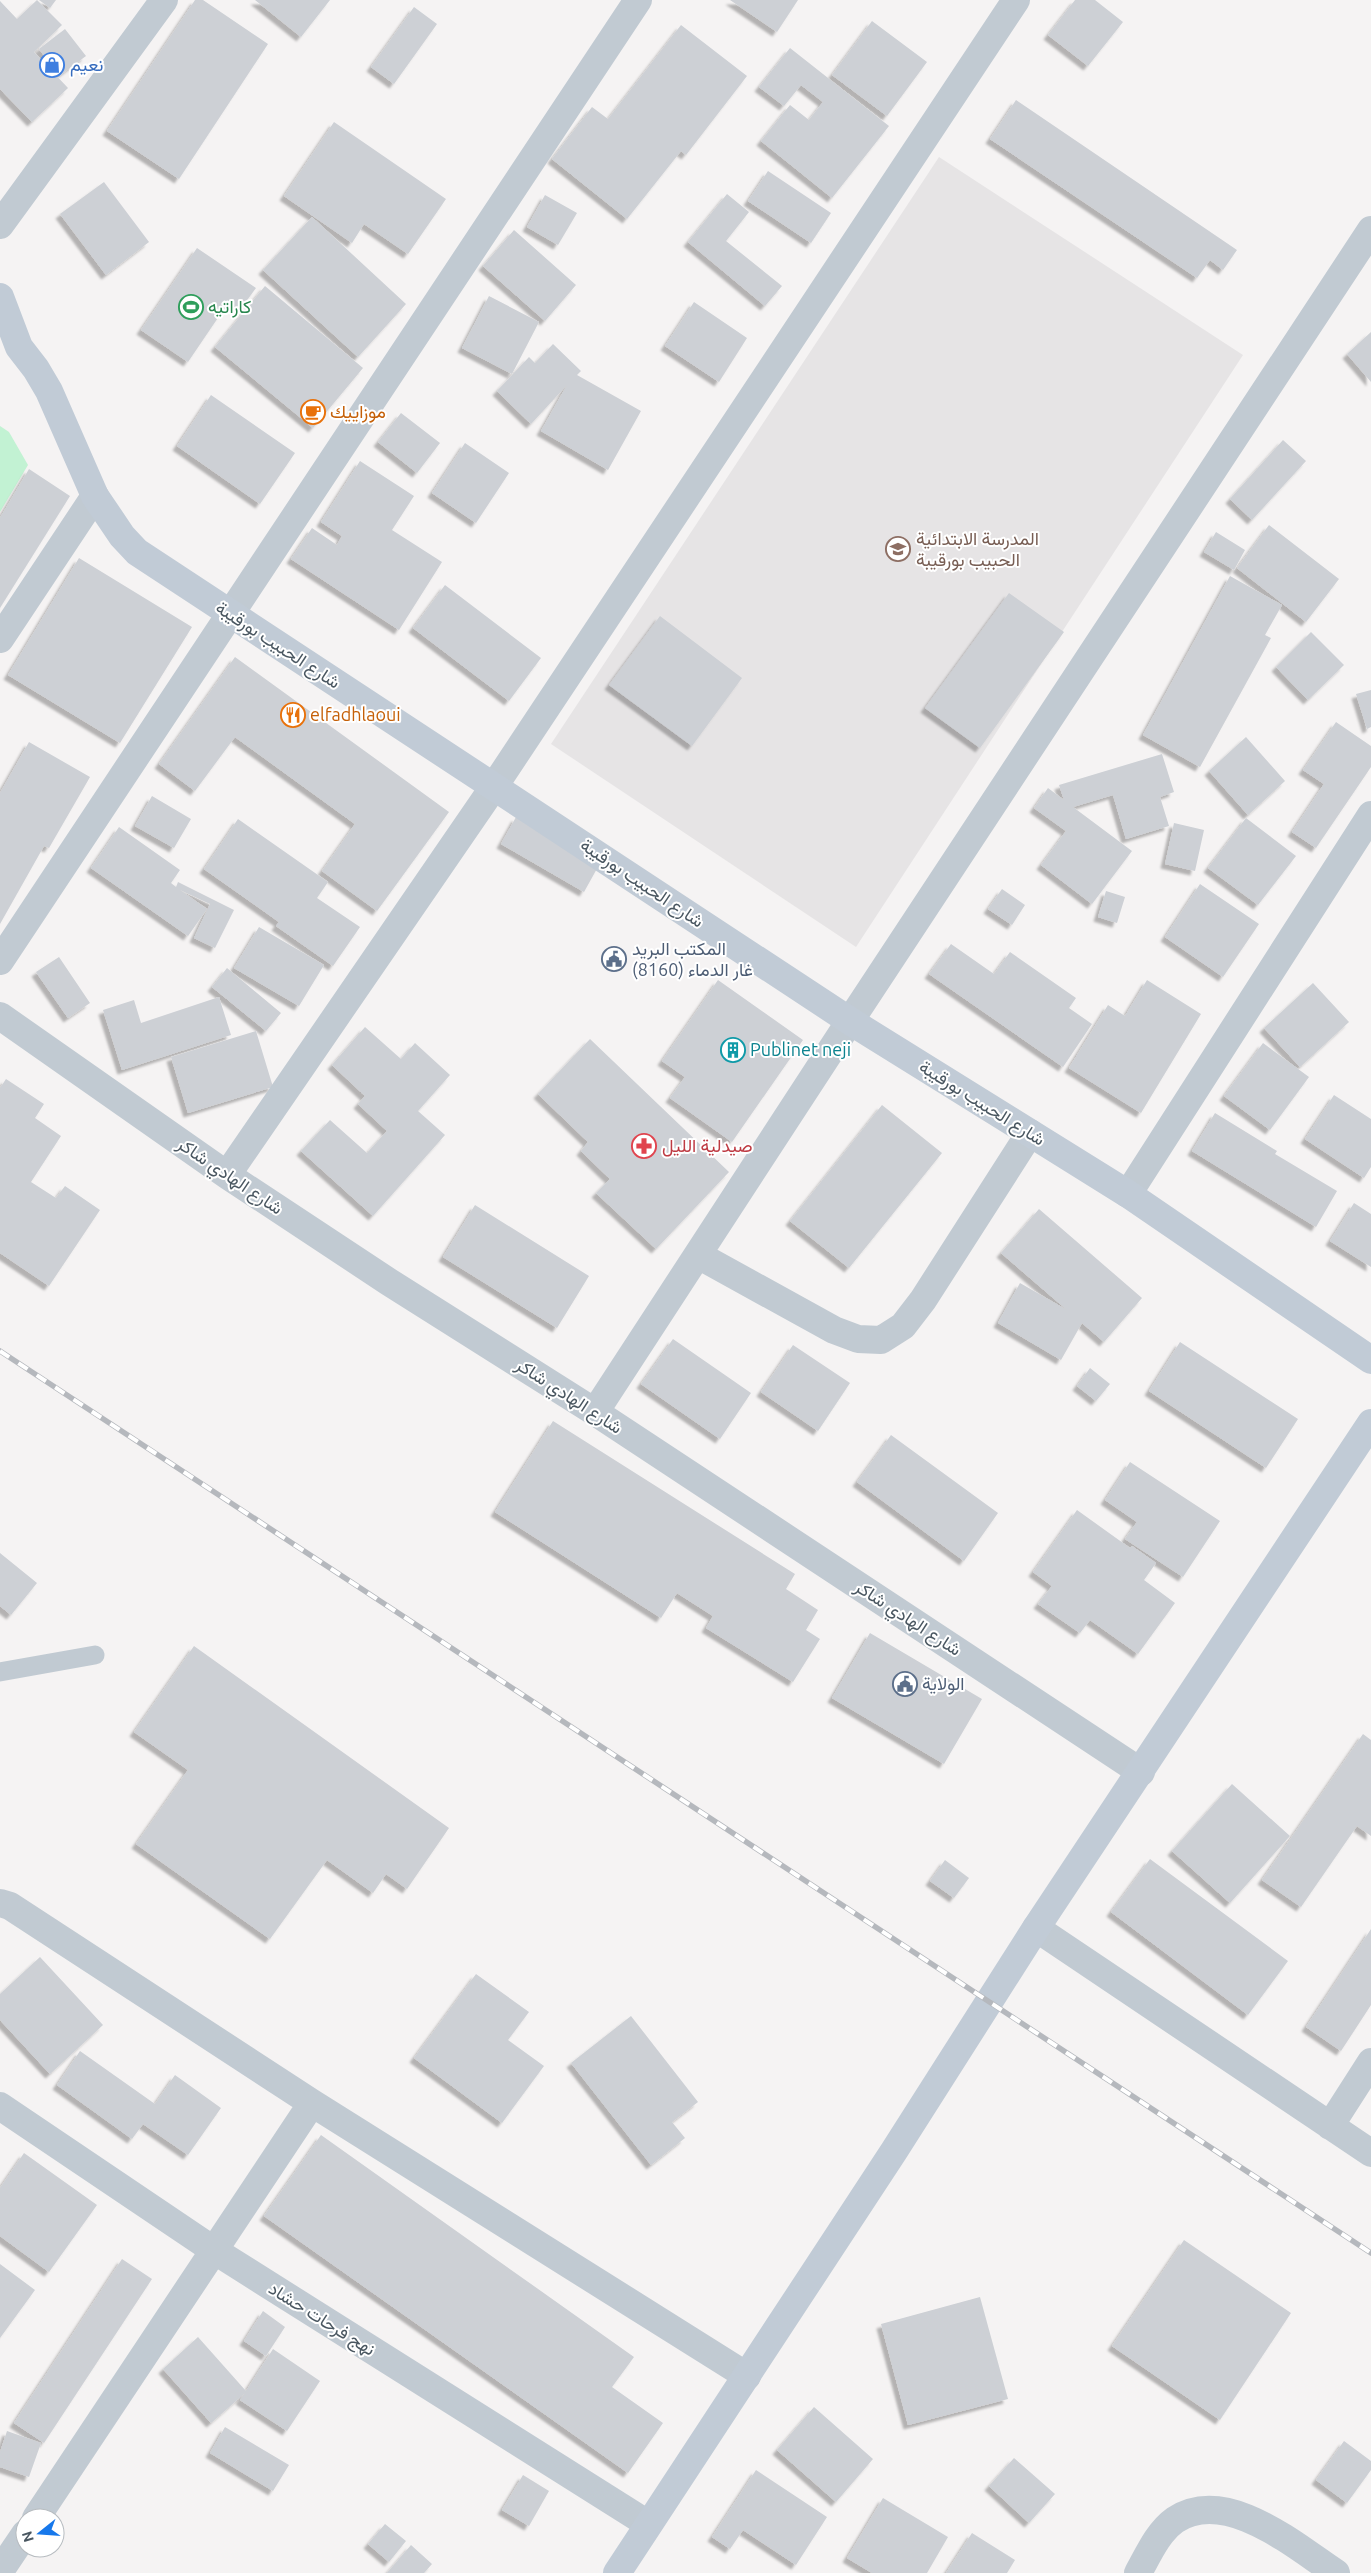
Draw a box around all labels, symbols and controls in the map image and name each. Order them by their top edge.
shop icon: نعيم [39,52,65,78]
place label: نعيم [70,54,103,77]
sports icon: كاراتيه [178,294,204,320]
place label: كاراتيه [208,296,251,318]
cafe icon: موزاييك [300,399,326,425]
place label: موزاييك [330,401,386,423]
place label: المدرسة الابتدائية الحبيب بورقيبة [916,528,1039,571]
school or university icon: المدرسة الابتدائية الحبيب بورقيبة [885,536,911,562]
street label: شارع الحبيب بورقيبة [211,597,344,694]
restaurant icon: elfadhlaoui [280,702,306,728]
place label: elfadhlaoui [310,704,401,724]
street label: شارع الحبيب بورقيبة [576,834,708,933]
place label: المكتب البريد غار الدماء (8160) [632,938,753,981]
public building icon: المكتب البريد غار الدماء (8160) [601,946,627,972]
building icon: Publinet neji [720,1037,746,1063]
place label: Publinet neji [750,1039,851,1059]
street label: شارع الحبيب بورقيبة [915,1055,1049,1151]
street label: شارع الهادي شاكر [170,1132,287,1223]
pharmacy icon: صيدلية الليل [631,1133,657,1159]
place label: صيدلية الليل [662,1135,753,1157]
street label: شارع الهادي شاكر [509,1353,626,1442]
street label: شارع الهادي شاكر [848,1575,965,1664]
public building icon: الولاية [892,1671,918,1697]
place label: الولاية [922,1673,965,1695]
street label: نهج فرحات حشاد [264,2277,379,2361]
north arrow [15,2508,65,2558]
text: N [18,2529,37,2544]

